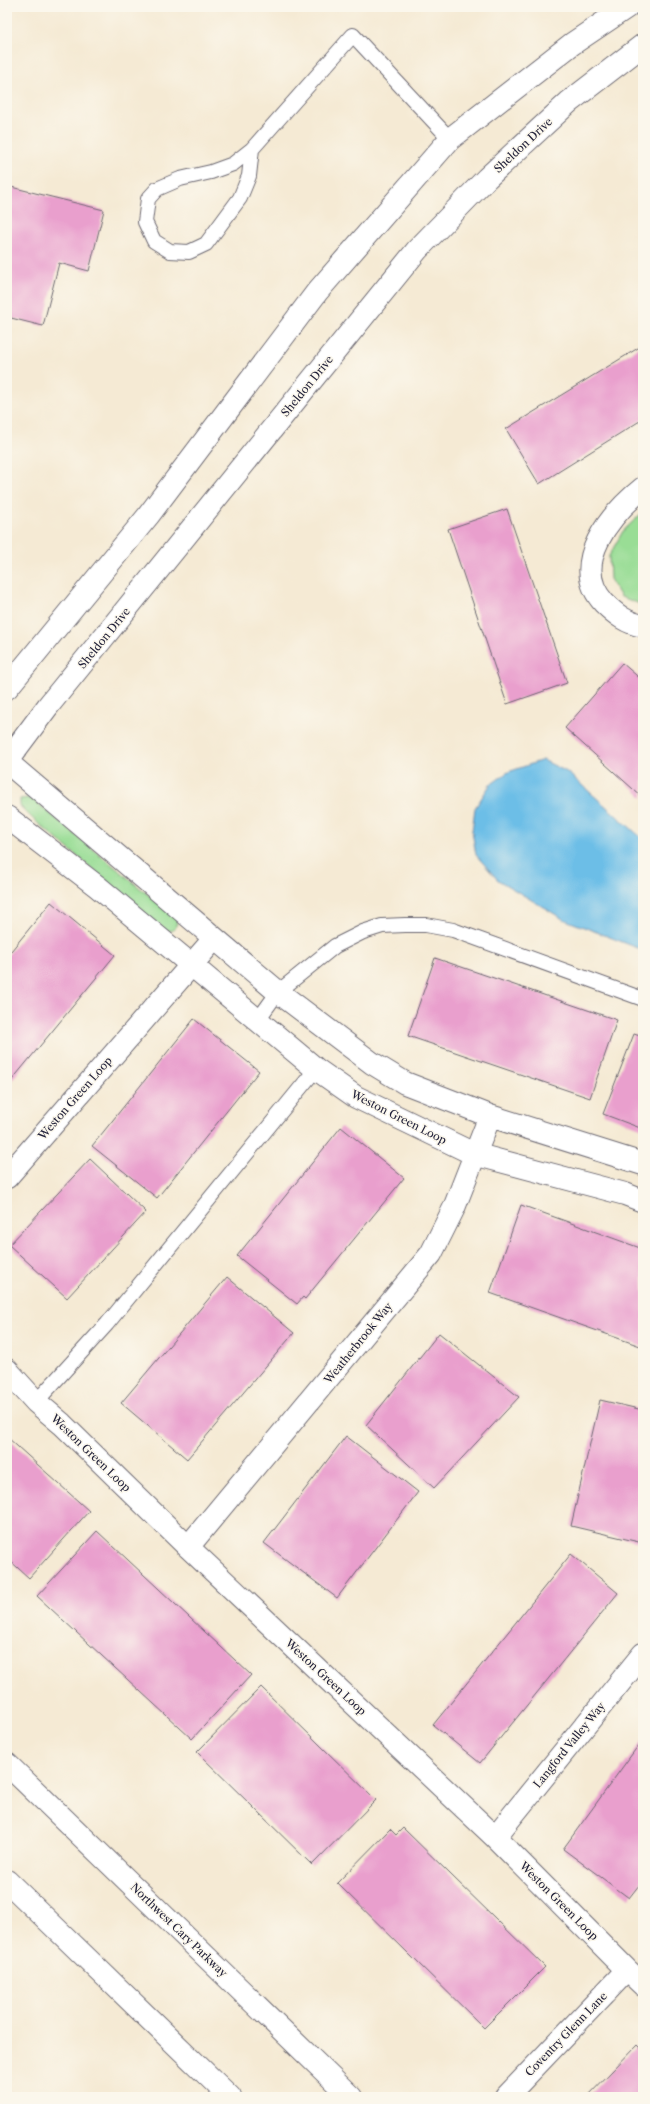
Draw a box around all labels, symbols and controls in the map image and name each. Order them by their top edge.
street label: Sheldon Drive [491,114,555,176]
street label: Sheldon Drive [278,353,336,419]
street label: Sheldon Drive [75,605,133,671]
street label: Weston Green Loop [34,1053,115,1143]
street label: Weston Green Loop [348,1086,449,1147]
street label: Weatherbrook Way [320,1299,396,1387]
street label: Weston Green Loop [48,1411,134,1495]
street label: Weston Green Loop [282,1635,369,1718]
street label: Langford Valley Way [530,1699,608,1791]
street label: Weston Green Loop [516,1858,601,1943]
street label: Northwest Cary Parkway [128,1880,231,1980]
street label: Coventry Glenn Lane [522,1989,610,2079]

